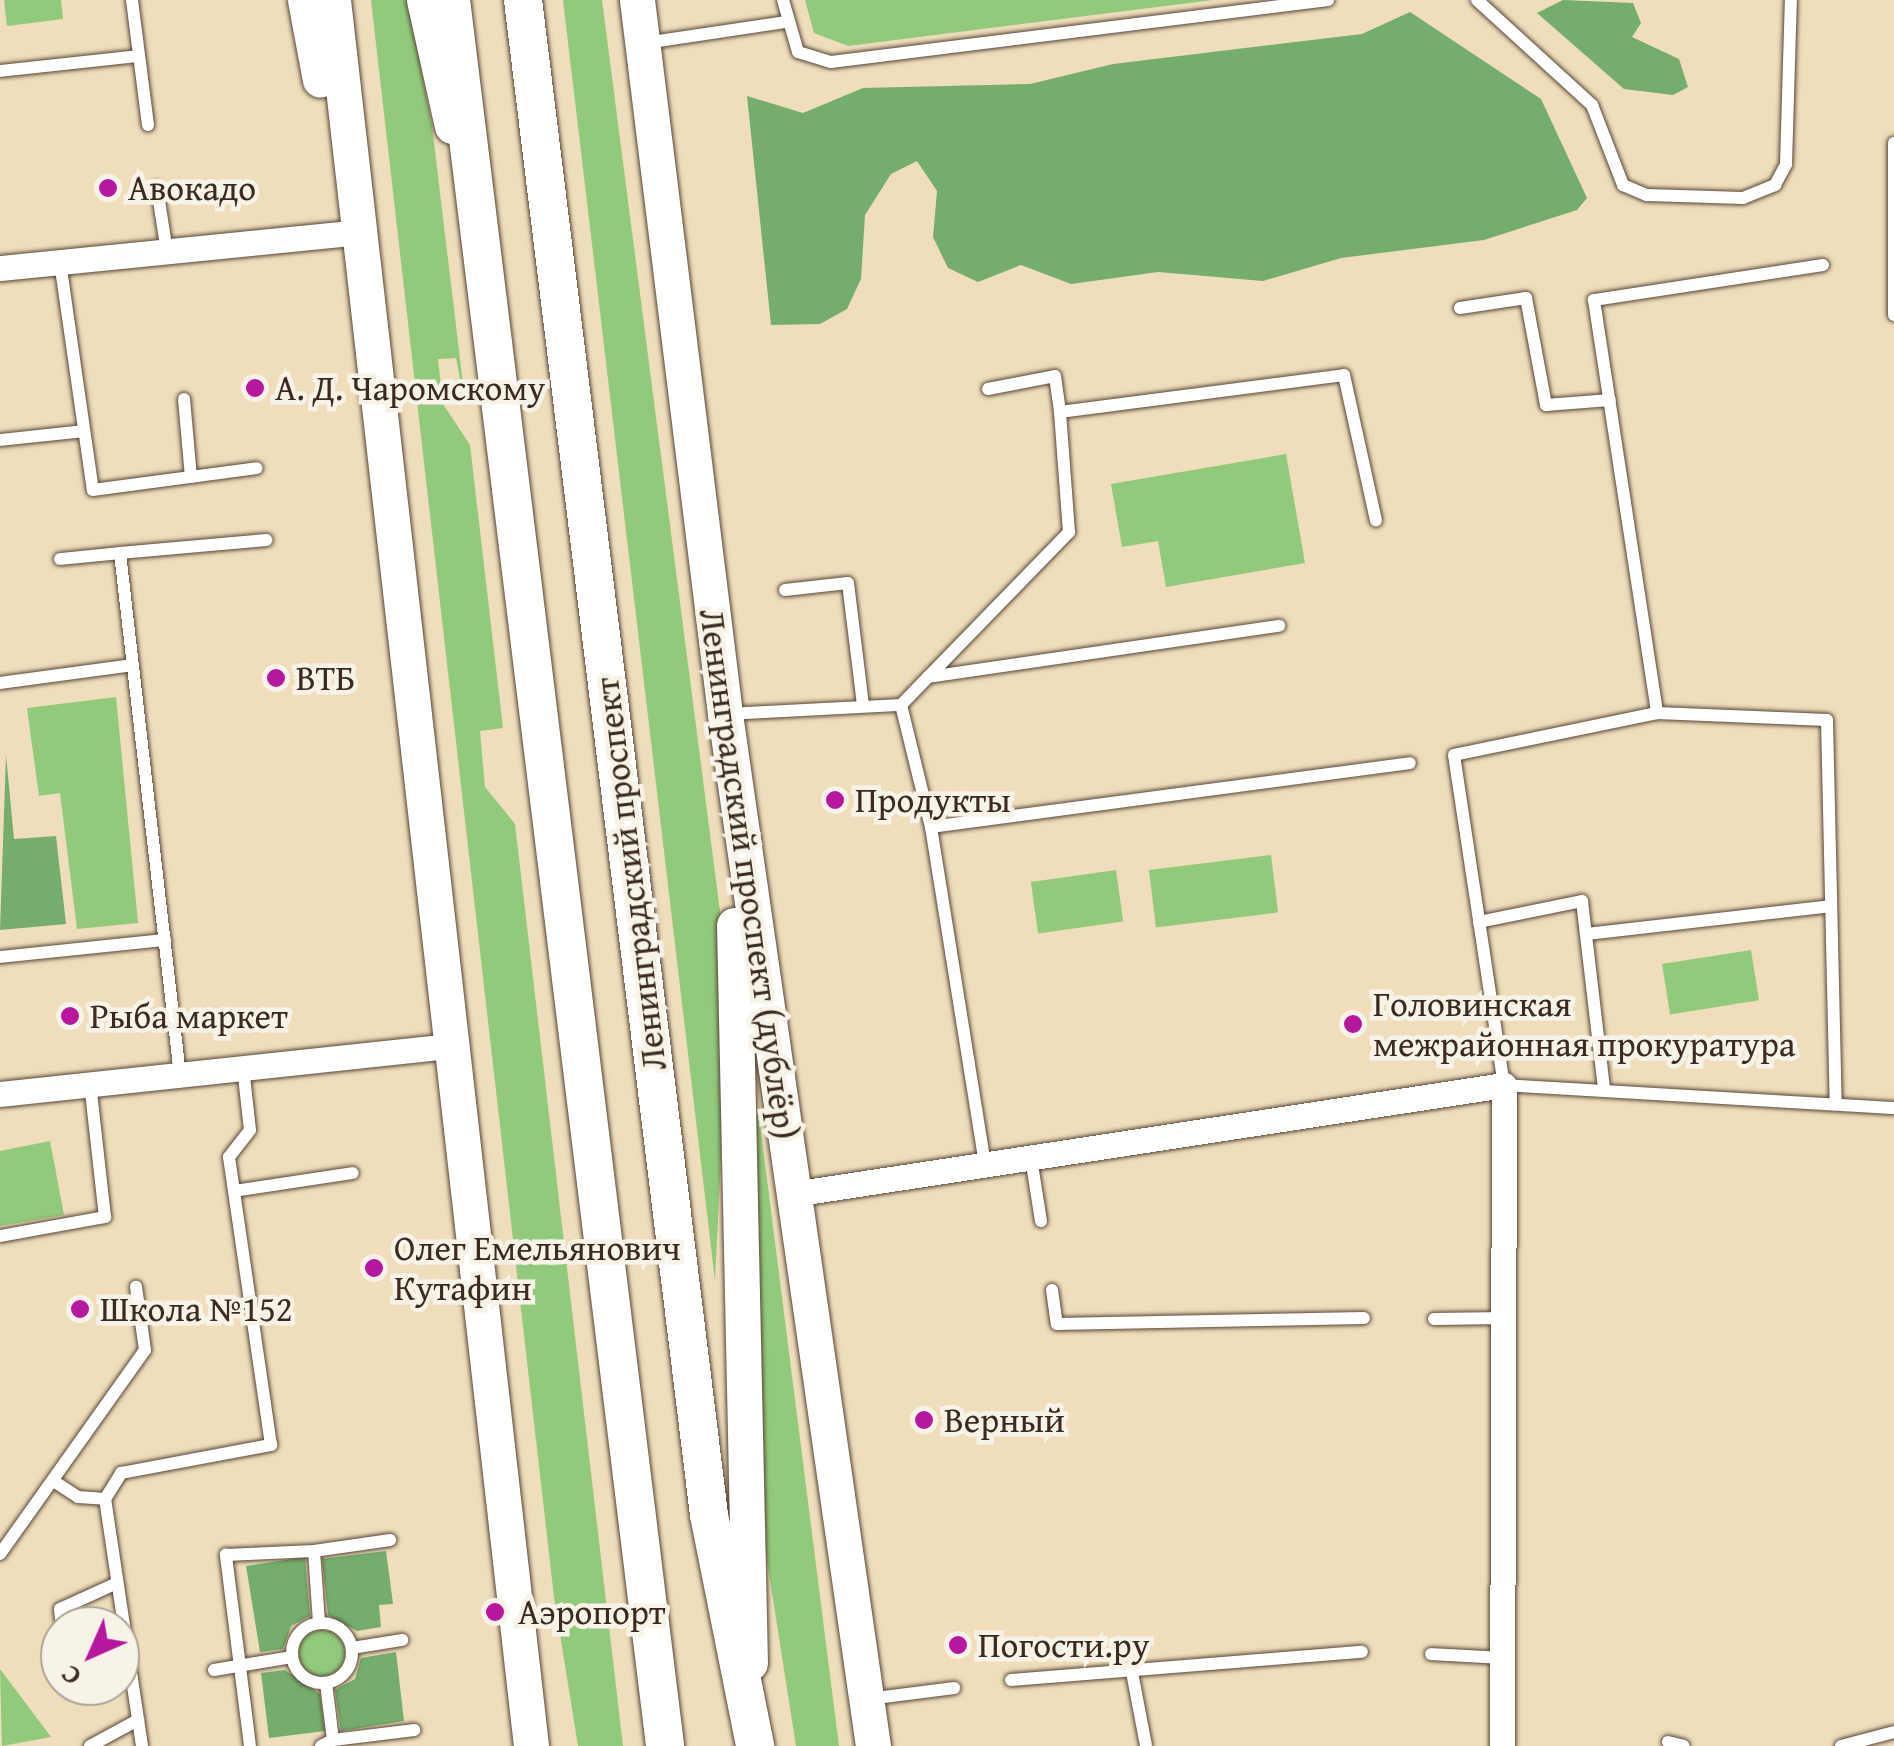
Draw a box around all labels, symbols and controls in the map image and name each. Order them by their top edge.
place label: Авокадо [128,167,256,209]
marker: Авокадо [97,177,119,199]
place label: А. Д. Чаромскому [275,367,545,409]
marker: А. Д. Чаромскому [244,377,266,399]
street label: Ленинградский проспект (дублёр) [691,606,807,1142]
place label: ВТБ [296,657,355,699]
marker: ВТБ [265,667,287,689]
street label: Ленинградский проспект [585,675,675,1073]
place label: Продукты [855,779,1011,821]
marker: Продукты [824,789,846,811]
place label: Головинская межрайонная прокуратура [1373,983,1795,1065]
place label: Рыба маркет [90,995,288,1037]
marker: Рыба маркет [59,1005,81,1027]
marker: Головинская межрайонная прокуратура [1342,1013,1364,1035]
place label: Олег Емельянович Кутафин [394,1227,681,1309]
marker: Олег Емельянович Кутафин [363,1257,385,1279]
place label: Школа №152 [100,1288,293,1330]
marker: Школа №152 [69,1298,91,1320]
place label: Верный [944,1399,1065,1441]
marker: Верный [913,1409,935,1431]
place label: Аэропорт [518,1591,666,1633]
marker: Аэропорт [482,1599,508,1625]
north arrow [40,1606,140,1706]
place label: Погости.ру [978,1624,1150,1666]
marker: Погости.ру [947,1634,969,1656]
text: С [50,1656,90,1696]

